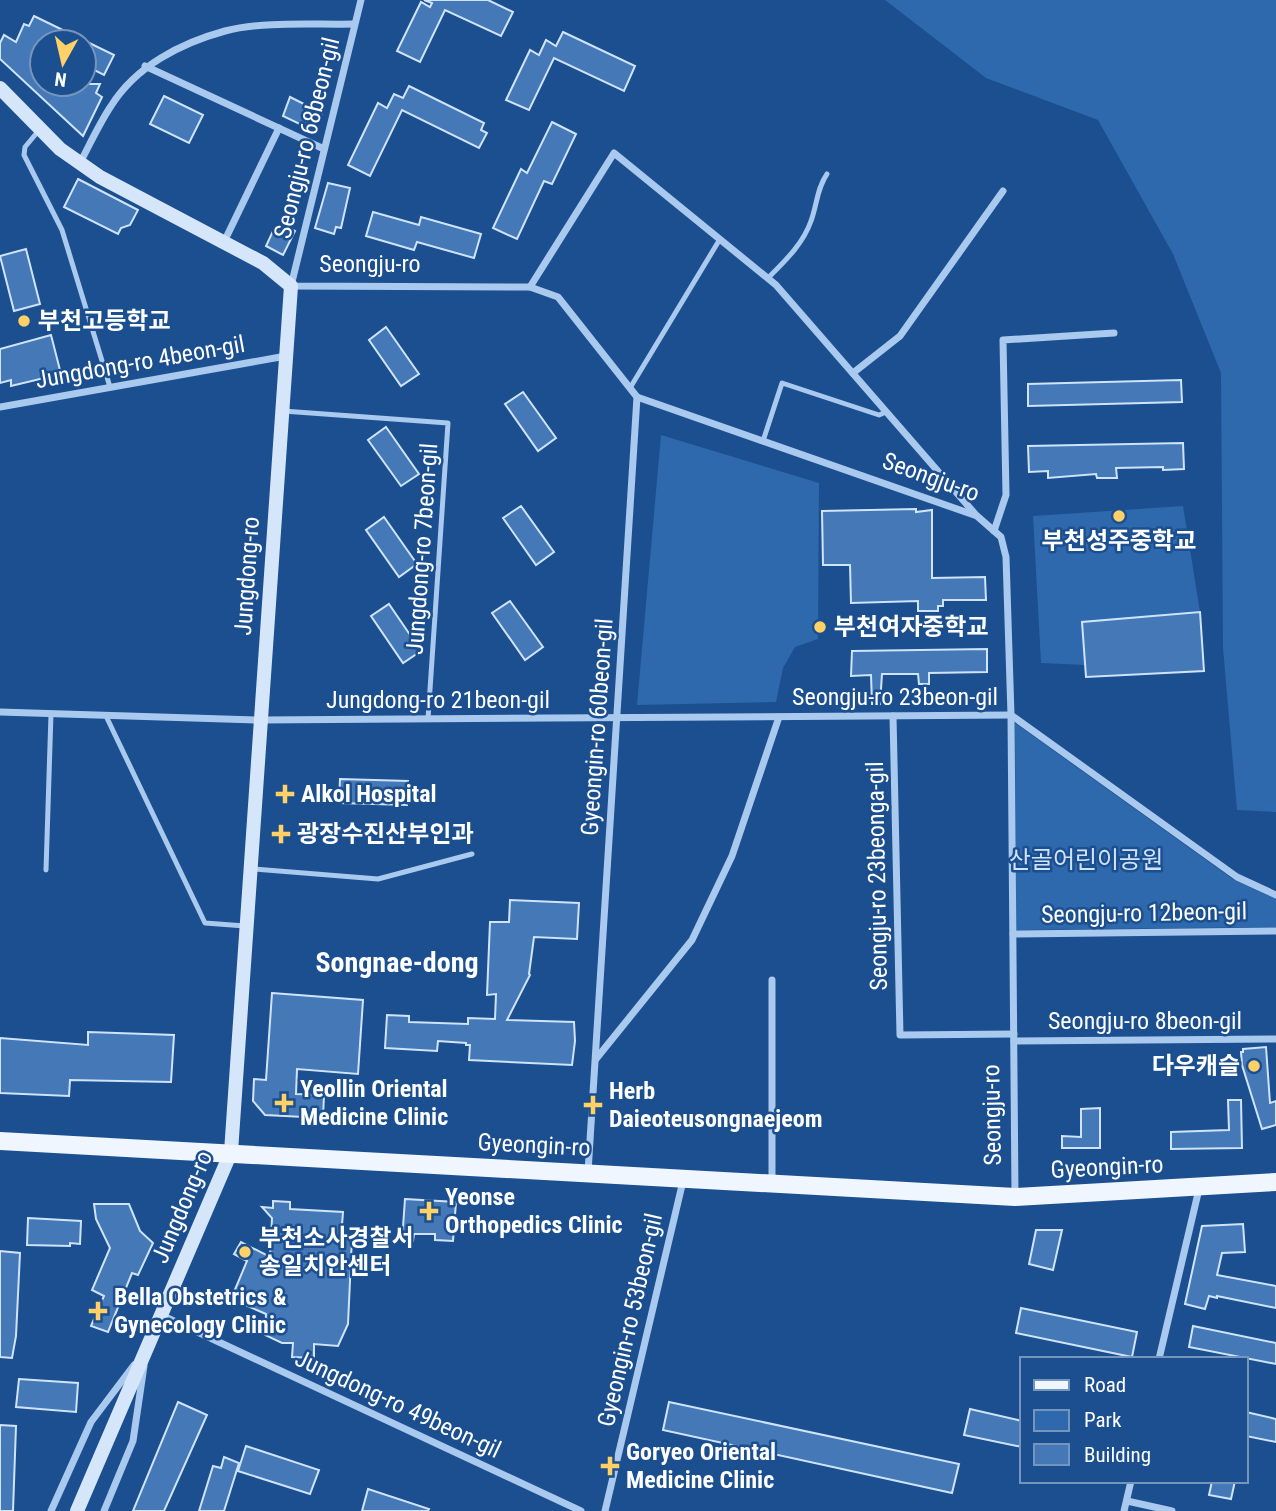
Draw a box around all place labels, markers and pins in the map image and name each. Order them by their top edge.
place label: 부천고등학교 [38,307,170,335]
marker: 부천고등학교 [16,313,32,329]
marker: 부천성주중학교 [1111,508,1127,524]
place label: 부천성주중학교 [1042,527,1196,555]
place label: 부천여자중학교 [834,613,989,641]
marker: 부천여자중학교 [812,619,828,635]
place label: Alkol Hospital [301,780,437,808]
marker: Alkol Hospital [275,784,295,804]
place label: 광장수진산부인과 [297,820,474,848]
marker: 광장수진산부인과 [271,824,291,844]
place label: 다우캐슬 [1152,1052,1240,1080]
marker: 다우캐슬 [1246,1058,1262,1074]
place label: Yeollin Oriental Medicine Clinic [300,1075,448,1131]
place label: Herb Daieoteusongnaejeom [609,1077,822,1133]
marker: Yeollin Oriental Medicine Clinic [274,1093,294,1113]
marker: Herb Daieoteusongnaejeom [583,1095,603,1115]
place label: Yeonse Orthopedics Clinic [445,1183,623,1239]
marker: Yeonse Orthopedics Clinic [419,1201,439,1221]
place label: 부천소사경찰서 송일치안센터 [259,1224,414,1280]
marker: 부천소사경찰서 송일치안센터 [237,1244,253,1260]
place label: Bella Obstetrics & Gynecology Clinic [114,1283,287,1339]
marker: Bella Obstetrics & Gynecology Clinic [88,1301,108,1321]
place label: Goryeo Oriental Medicine Clinic [626,1438,776,1494]
marker: Goryeo Oriental Medicine Clinic [600,1456,620,1476]

